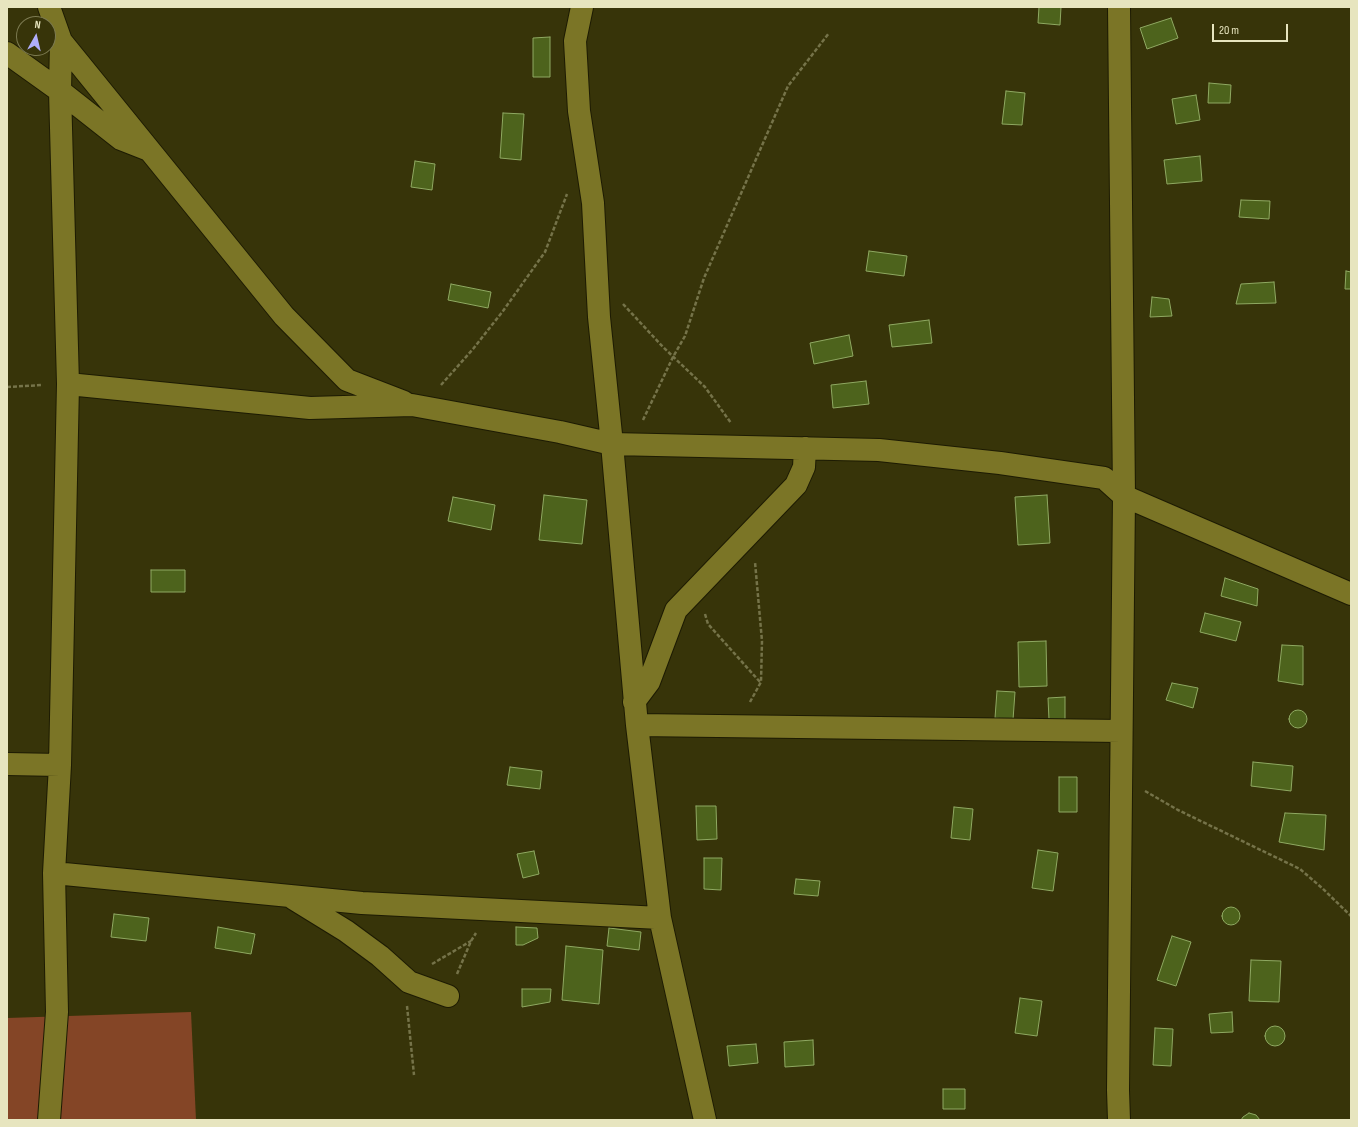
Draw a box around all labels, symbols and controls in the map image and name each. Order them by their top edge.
north arrow [16,16,56,56]
scale bar [1214,16,1290,42]
text: N [34,18,41,31]
text: 20 m [1219,23,1239,38]

